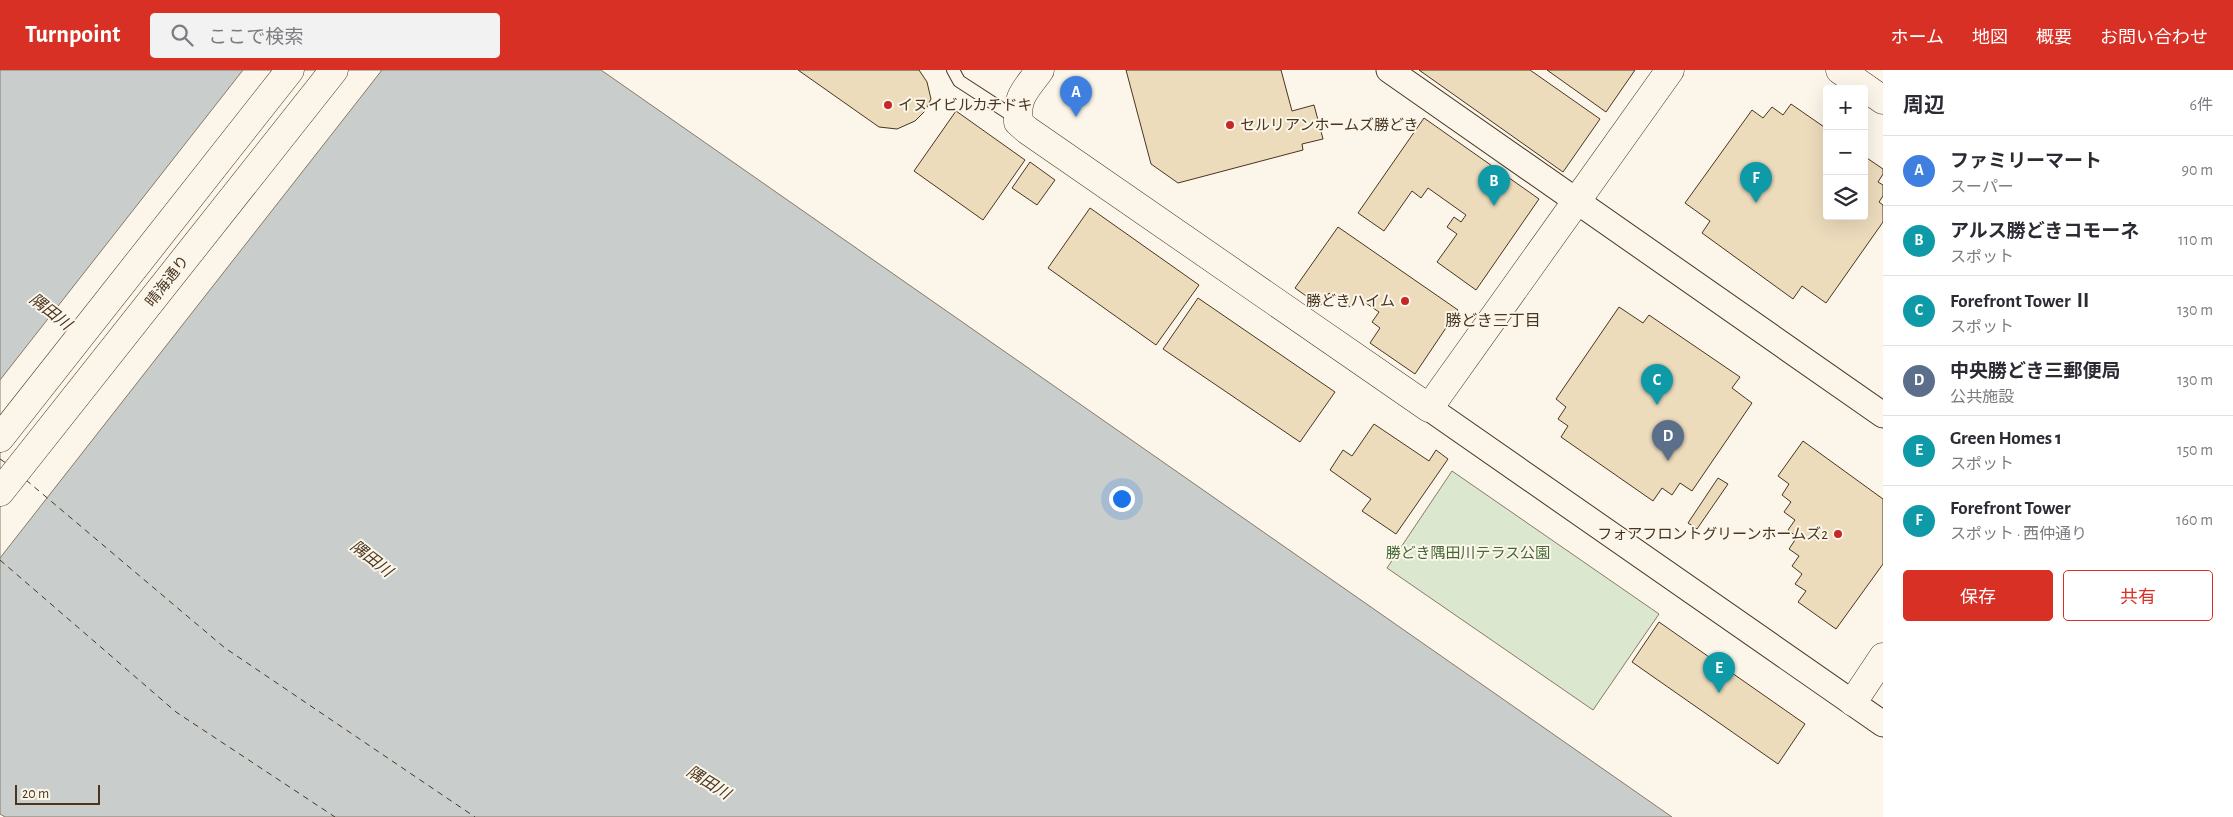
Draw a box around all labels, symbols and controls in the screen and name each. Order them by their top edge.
search box [150,13,500,58]
icon: search [168,21,196,49]
text: Turnpoint [25,23,120,47]
text: ここで検索 [208,28,303,47]
text: ホーム [1891,29,1944,47]
text: 地図 [1972,29,2008,47]
text: 概要 [2036,29,2072,47]
text: お問い合わせ [2100,29,2208,47]
pin: A [1060,76,1092,117]
map controls [1823,85,1868,220]
button: + [1823,85,1868,130]
text: 周辺 [1903,95,1945,116]
place label: イヌイビルカチドキ [898,97,1033,113]
text: 6件 [2189,97,2213,113]
marker: イヌイビルカチドキ [882,99,894,111]
place label: セルリアンホームズ勝どき [1240,117,1419,133]
marker: セルリアンホームズ勝どき [1224,119,1236,131]
button: − [1823,130,1868,175]
text: ファミリーマート [1950,152,2102,171]
pin: F [1740,162,1772,203]
text: A [1914,162,1924,178]
text: 90 m [2182,162,2213,178]
pin: B [1478,165,1510,206]
button: layers [1823,175,1868,220]
text: スーパー [1950,179,2014,195]
text: アルス勝どきコモーネ [1950,222,2139,241]
text: B [1914,232,1924,248]
text: 110 m [2178,232,2213,248]
text: スポット [1950,249,2014,265]
street label: 晴海通り [142,252,192,310]
water label: 隅田川 [27,291,76,334]
text: Forefront Tower Ⅱ [1950,292,2093,311]
place label: 勝どきハイム [1306,293,1395,309]
marker: 勝どきハイム [1399,295,1411,307]
text: C [1915,302,1923,318]
text: 130 m [2177,302,2213,318]
district label: 勝どき三丁目 [1445,312,1541,329]
text: スポット [1950,319,2014,335]
text: 中央勝どき三郵便局 [1950,362,2120,381]
pin: C [1641,364,1673,405]
text: D [1914,372,1924,388]
text: 130 m [2177,372,2213,388]
text: 公共施設 [1950,389,2014,405]
pin: D [1652,420,1684,461]
text: Green Homes 1 [1950,429,2062,448]
text: E [1915,442,1923,458]
text: 150 m [2177,442,2213,458]
text: スポット [1950,456,2014,472]
your location [1109,486,1135,512]
text: Forefront Tower [1950,499,2071,518]
text: F [1915,512,1923,528]
text: 160 m [2176,512,2213,528]
place label: フォアフロントグリーンホームズ2 [1597,526,1828,542]
text: スポット · 西仲通り [1950,526,2087,542]
marker: フォアフロントグリーンホームズ2 [1832,528,1844,540]
water label: 隅田川 [348,538,397,581]
park label: 勝どき隅田川テラス公園 [1386,545,1550,561]
button: 保存 [1903,570,2053,621]
button: 共有 [2063,570,2213,621]
pin: E [1703,652,1735,693]
water label: 隅田川 [684,763,735,803]
scale bar [15,782,100,805]
text: 20 m [22,787,49,801]

